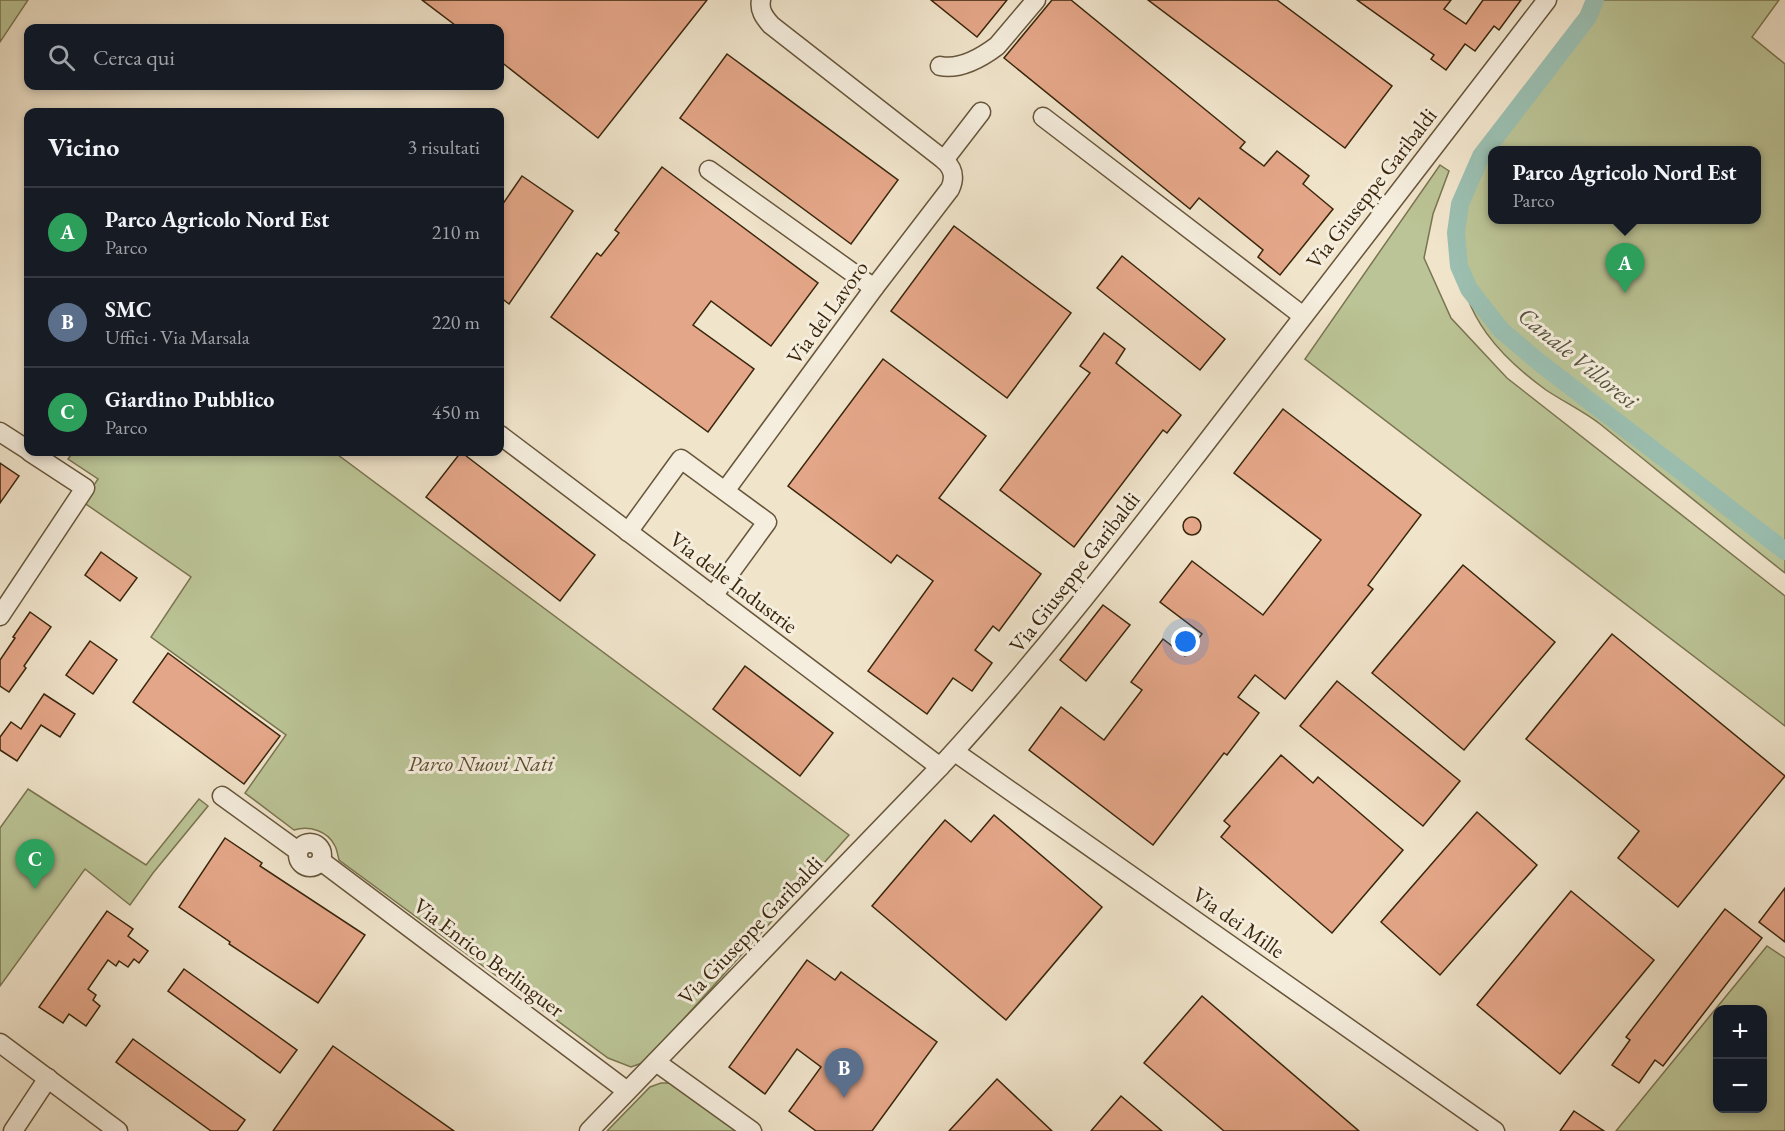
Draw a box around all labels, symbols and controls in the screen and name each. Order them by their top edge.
search box [24,24,504,90]
icon: search [45,41,78,74]
text: Cerca qui [93,43,175,72]
street label: Via Giuseppe Garibaldi [1299,102,1443,275]
text: Vicino [48,130,119,164]
text: 3 risultati [408,134,480,160]
popup [1488,146,1761,224]
text: Parco Agricolo Nord Est [1512,158,1737,187]
text: Parco [1512,187,1555,213]
text: Parco Agricolo Nord Est [105,205,329,234]
text: A [60,219,75,245]
text: 210 m [432,219,480,245]
text: Parco [105,234,147,260]
pin: A [1606,244,1644,293]
street label: Via del Lavoro [780,254,875,370]
text: SMC [105,295,152,324]
water label: Canale Villoresi [1512,300,1646,416]
text: B [61,309,74,335]
text: 220 m [432,309,480,335]
text: Uffici · Via Marsala [105,324,250,350]
text: Giardino Pubblico [105,385,274,414]
text: C [60,399,75,425]
text: 450 m [432,399,480,425]
text: Parco [105,414,147,440]
street label: Via Giuseppe Garibaldi [1002,486,1146,659]
street label: Via delle Industrie [664,525,804,640]
your location [1171,627,1200,656]
park label: Parco Nuovi Nati [408,749,556,778]
pin: C [15,840,54,889]
street label: Via Giuseppe Garibaldi [672,850,829,1011]
street label: Via dei Mille [1187,880,1291,965]
street label: Via Enrico Berlinguer [407,891,570,1024]
map controls [1713,1005,1767,1113]
button: + [1713,1005,1767,1059]
pin: B [824,1048,864,1098]
button: − [1713,1059,1767,1113]

